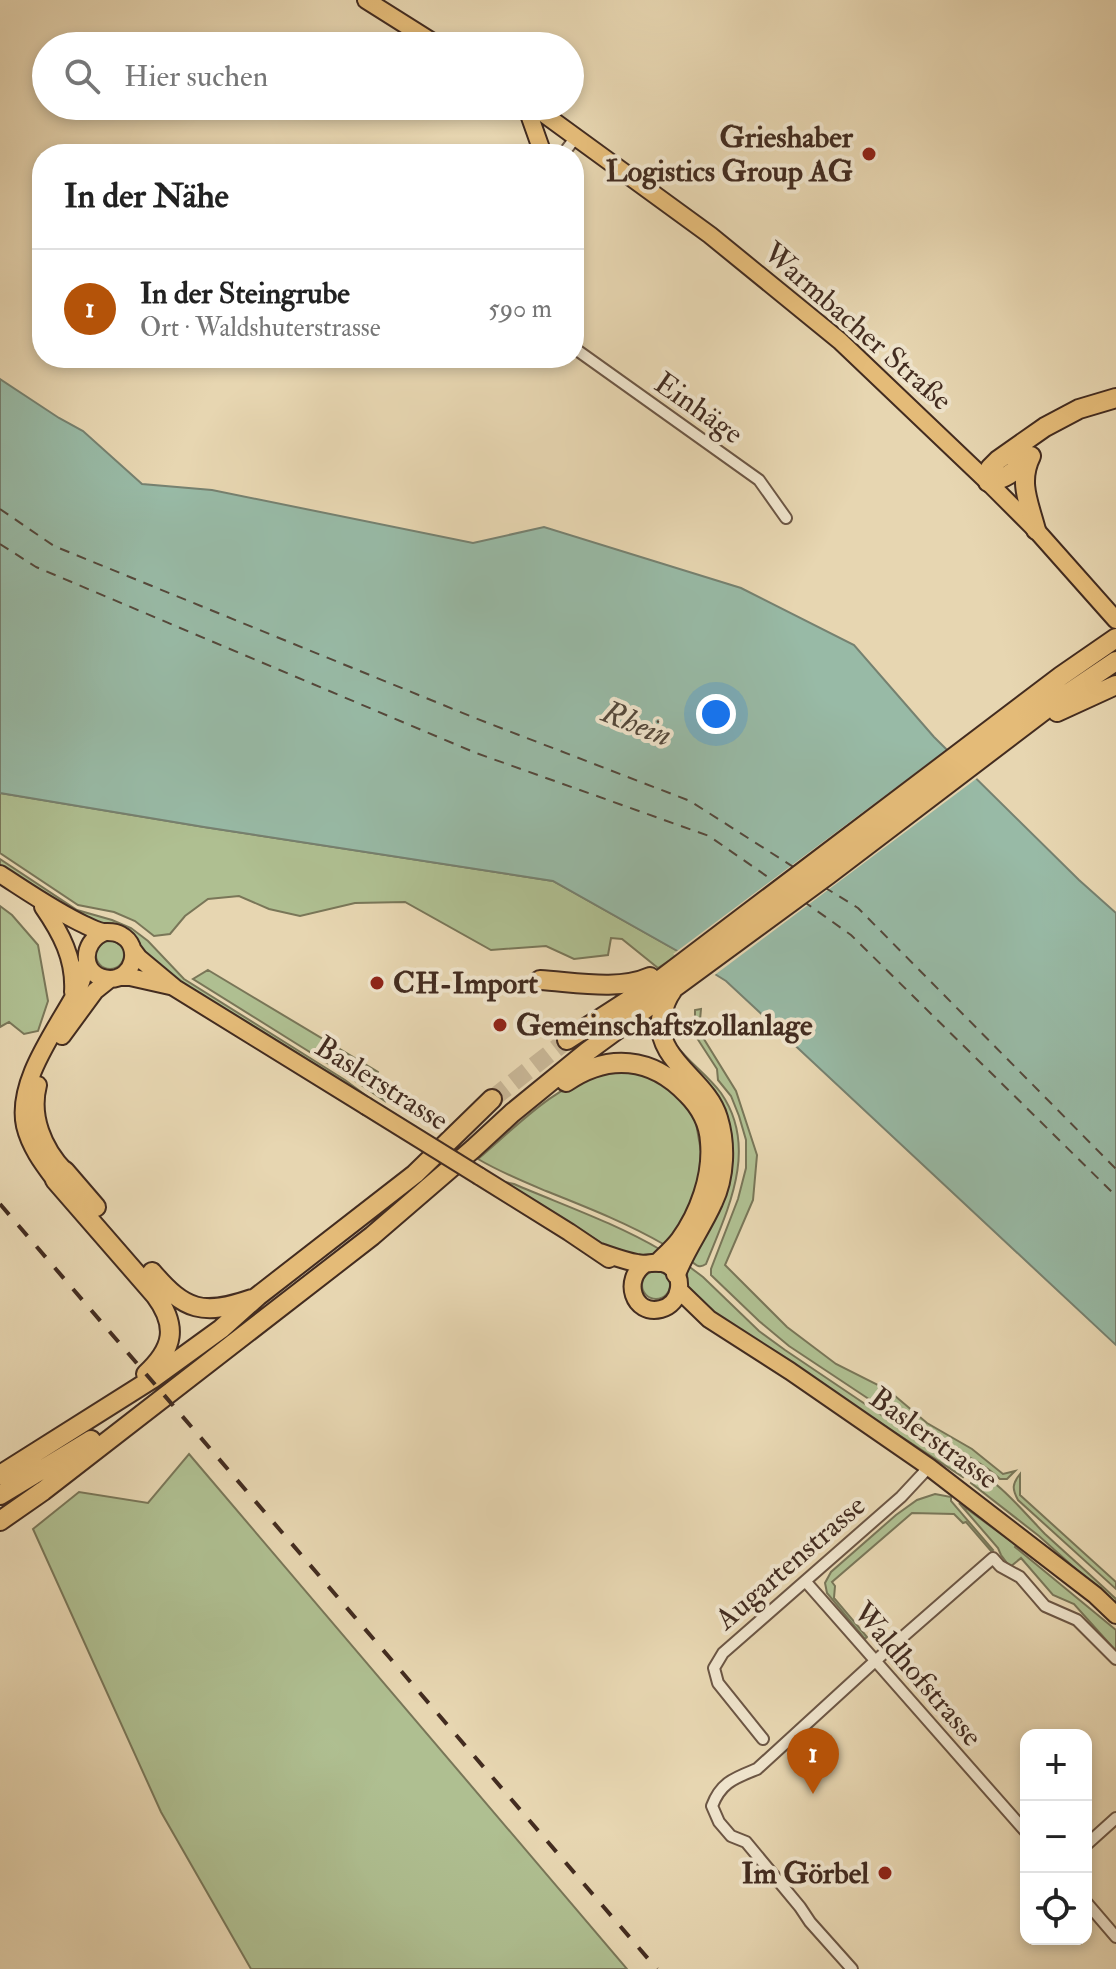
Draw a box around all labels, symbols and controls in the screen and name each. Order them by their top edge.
search box [32,32,584,120]
icon: search [60,54,104,98]
text: Hier suchen [124,58,268,95]
place label: Grieshaber Logistics Group AG [606,119,854,190]
marker: Grieshaber Logistics Group AG [860,145,878,163]
text: In der Nähe [64,175,229,218]
street label: Warmbacher Straße [755,234,960,418]
text: In der Steingrube [140,275,350,312]
text: 1 [85,293,95,325]
text: 590 m [488,293,552,325]
text: Ort · Waldshuterstrasse [140,312,381,344]
street label: Einhäge [647,364,750,452]
water label: Rhein [595,692,677,756]
your location [696,694,736,734]
place label: CH-Import [393,965,538,1002]
marker: CH-Import [368,974,386,992]
place label: Gemeinschaftszollanlage [516,1007,813,1044]
marker: Gemeinschaftszollanlage [491,1016,509,1034]
street label: Baslerstrasse [308,1028,455,1139]
street label: Baslerstrasse [862,1379,1005,1497]
street label: Augartenstrasse [707,1487,873,1638]
street label: Waldhofstrasse [844,1594,990,1754]
pin: 1 [787,1728,839,1794]
map controls [1020,1729,1092,1945]
button: + [1020,1729,1092,1801]
button: − [1020,1801,1092,1873]
place label: Im Görbel [742,1855,869,1892]
marker: Im Görbel [876,1864,894,1882]
button: locate [1020,1873,1092,1945]

